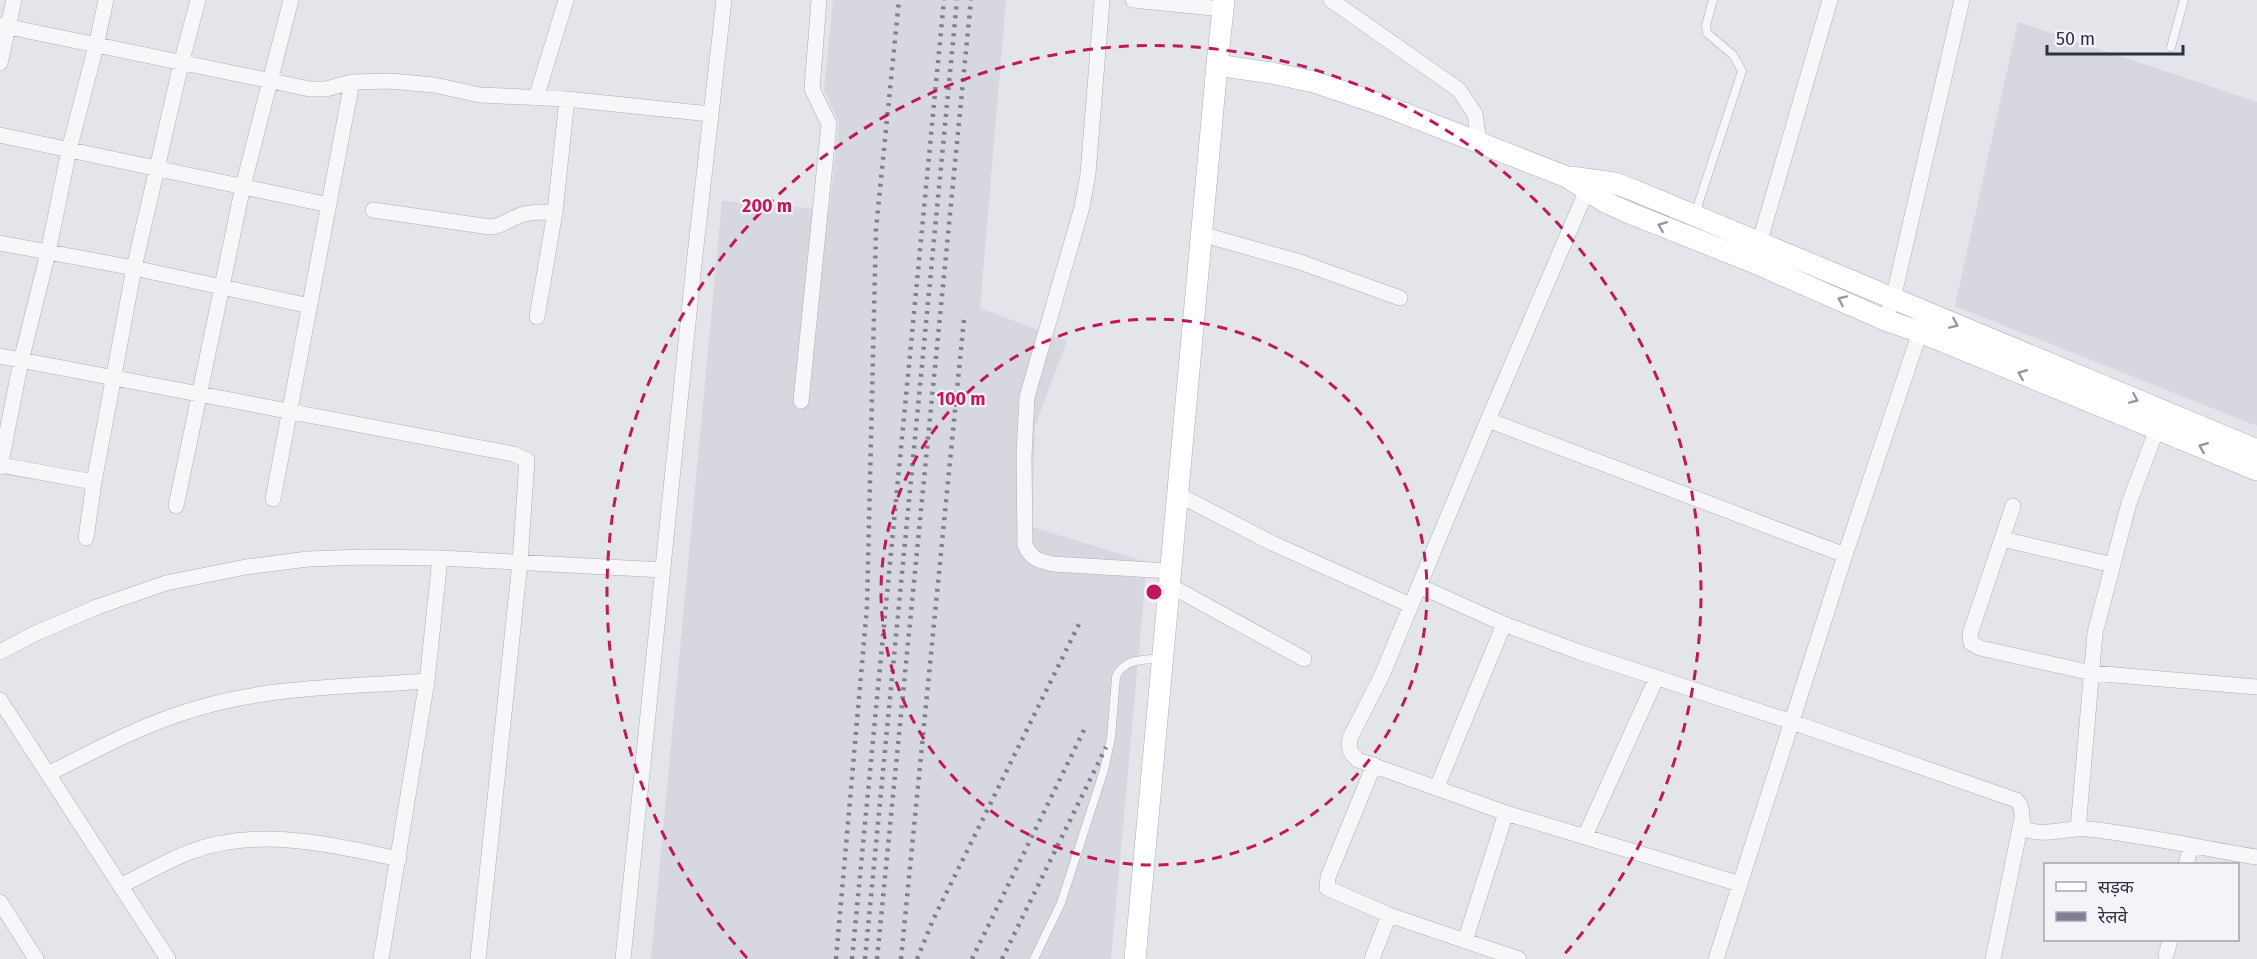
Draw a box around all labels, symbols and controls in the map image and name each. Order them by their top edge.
scale bar [2047,18,2184,56]
text: 50 m [2056,28,2095,50]
text: 200 m [742,195,792,217]
one-way arrow [1657,221,1668,233]
one-way arrow [1837,295,1848,307]
one-way arrow [1948,317,1959,329]
one-way arrow [2018,369,2029,381]
text: 100 m [937,388,985,410]
one-way arrow [2128,392,2139,404]
one-way arrow [2198,442,2209,454]
centre of rings [1144,582,1164,602]
legend [2044,863,2239,941]
text: सड़क [2098,876,2135,898]
text: रेलवे [2097,906,2129,928]

